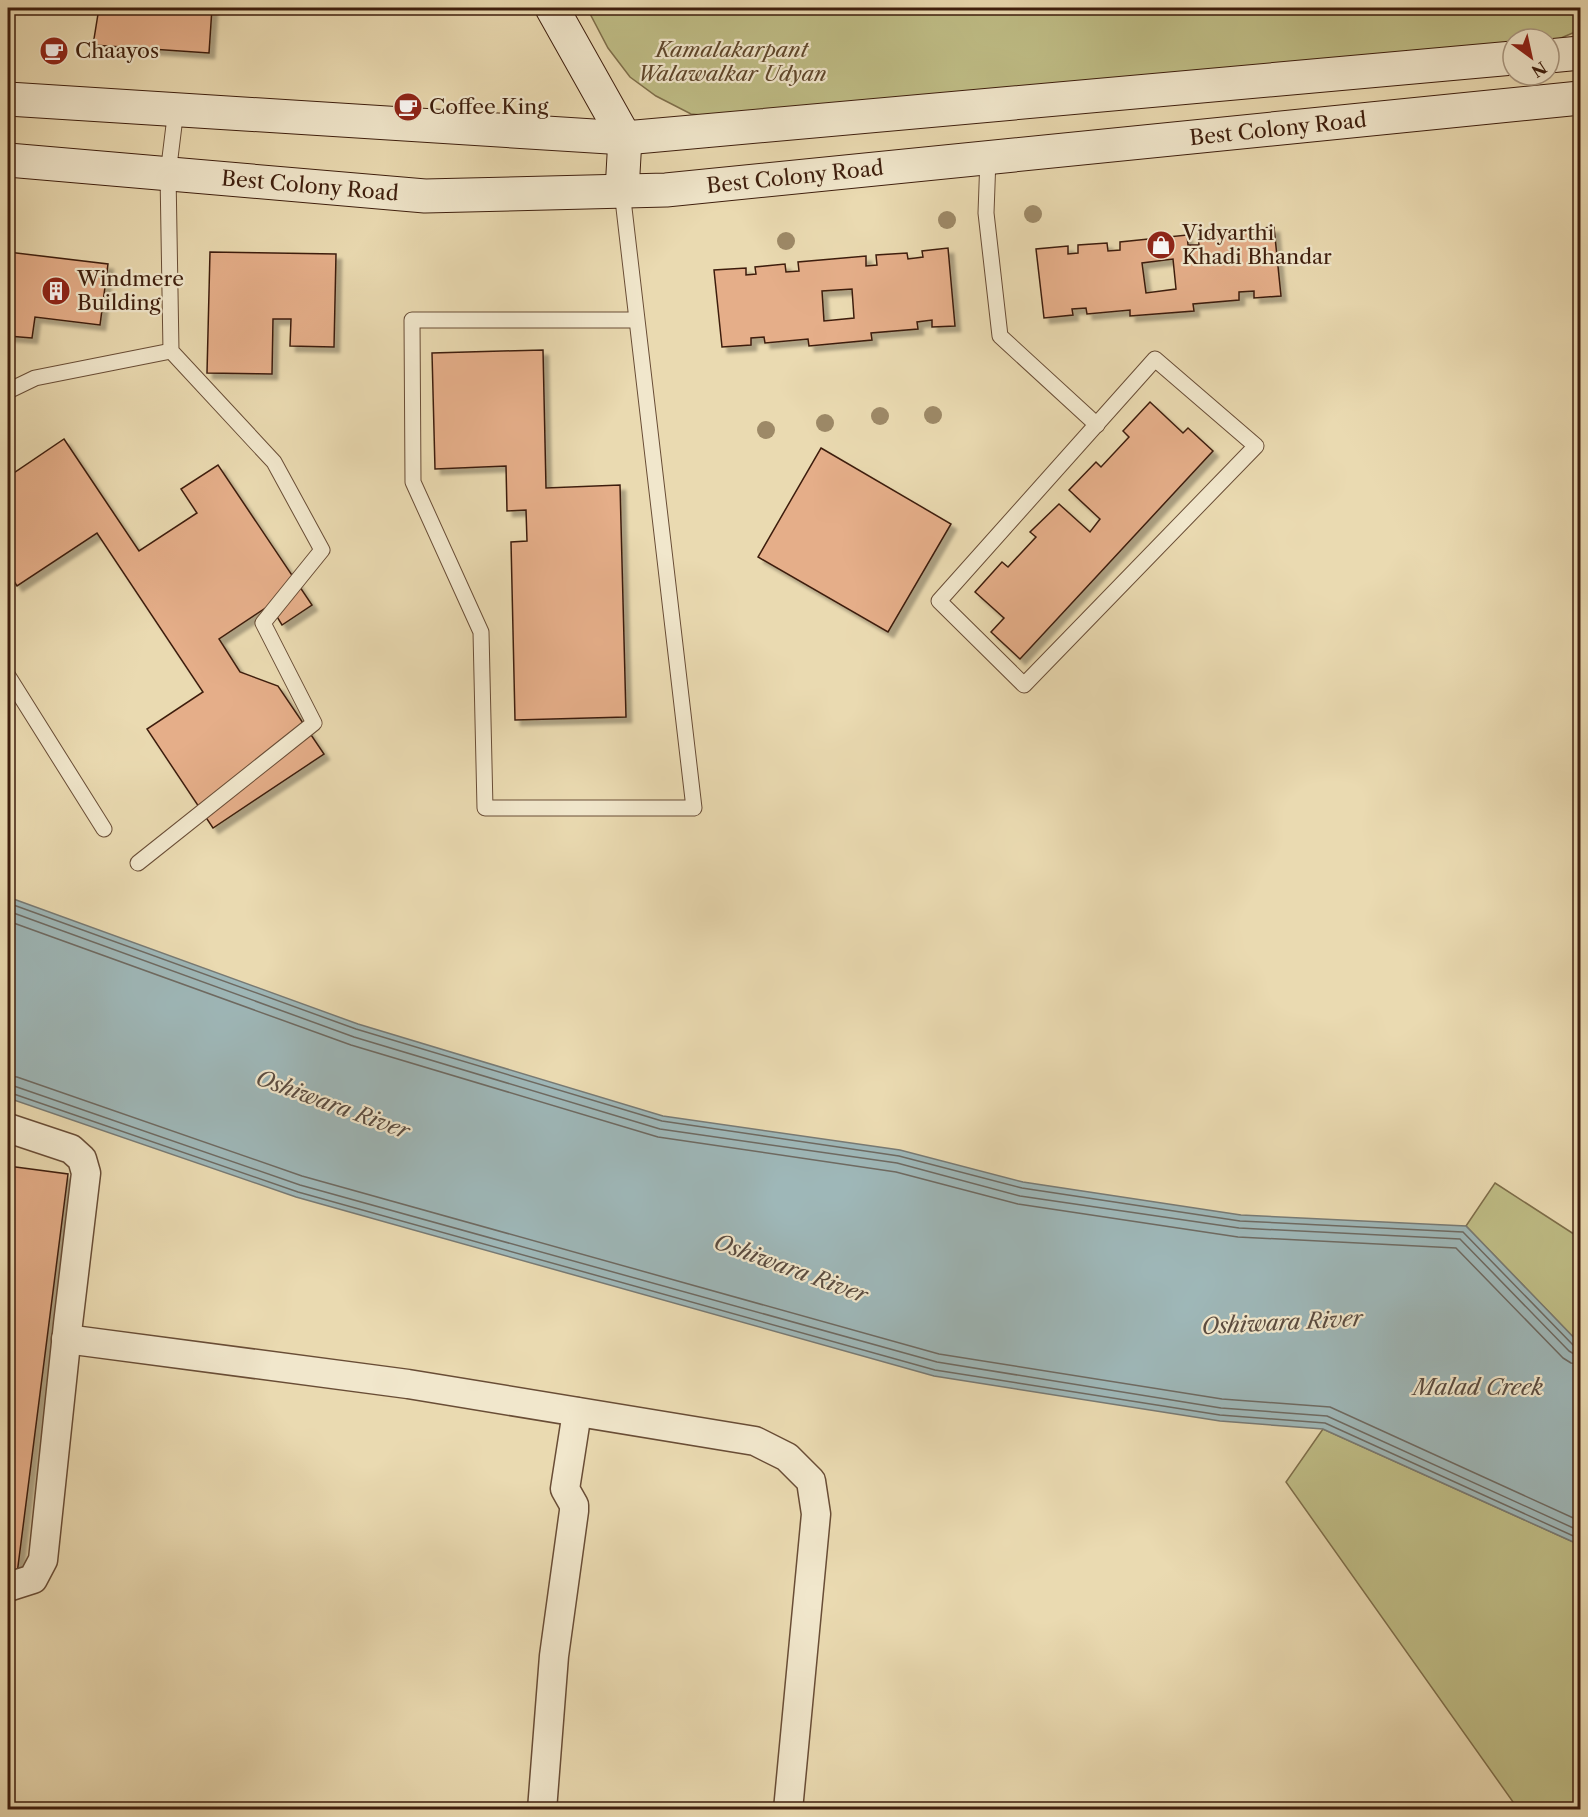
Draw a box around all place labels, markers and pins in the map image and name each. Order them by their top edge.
cafe icon: Chaayos [38,35,70,67]
place label: Chaayos [75,38,159,63]
cafe icon: Coffee King [392,91,424,123]
place label: Coffee King [429,94,549,119]
place label: Vidyarthi Khadi Bhandar [1181,220,1332,269]
shop icon: Vidyarthi Khadi Bhandar [1145,229,1177,261]
place label: Windmere Building [76,266,184,315]
building icon: Windmere Building [40,275,72,307]

